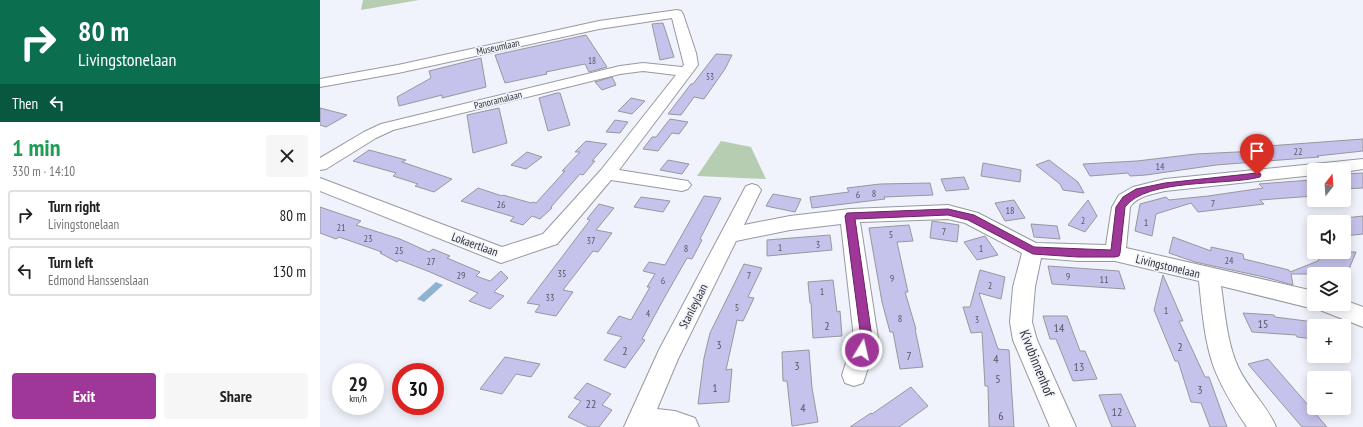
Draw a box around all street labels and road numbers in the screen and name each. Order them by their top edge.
street label: Museumlaan [475,36,521,58]
street label: Panoramalaan [473,88,523,112]
street label: Lokaertlaan [450,229,500,259]
street label: Livingstonelaan [1134,251,1202,281]
street label: Stanleylaan [675,281,711,331]
street label: Kivubinnenhof [1015,327,1059,399]

